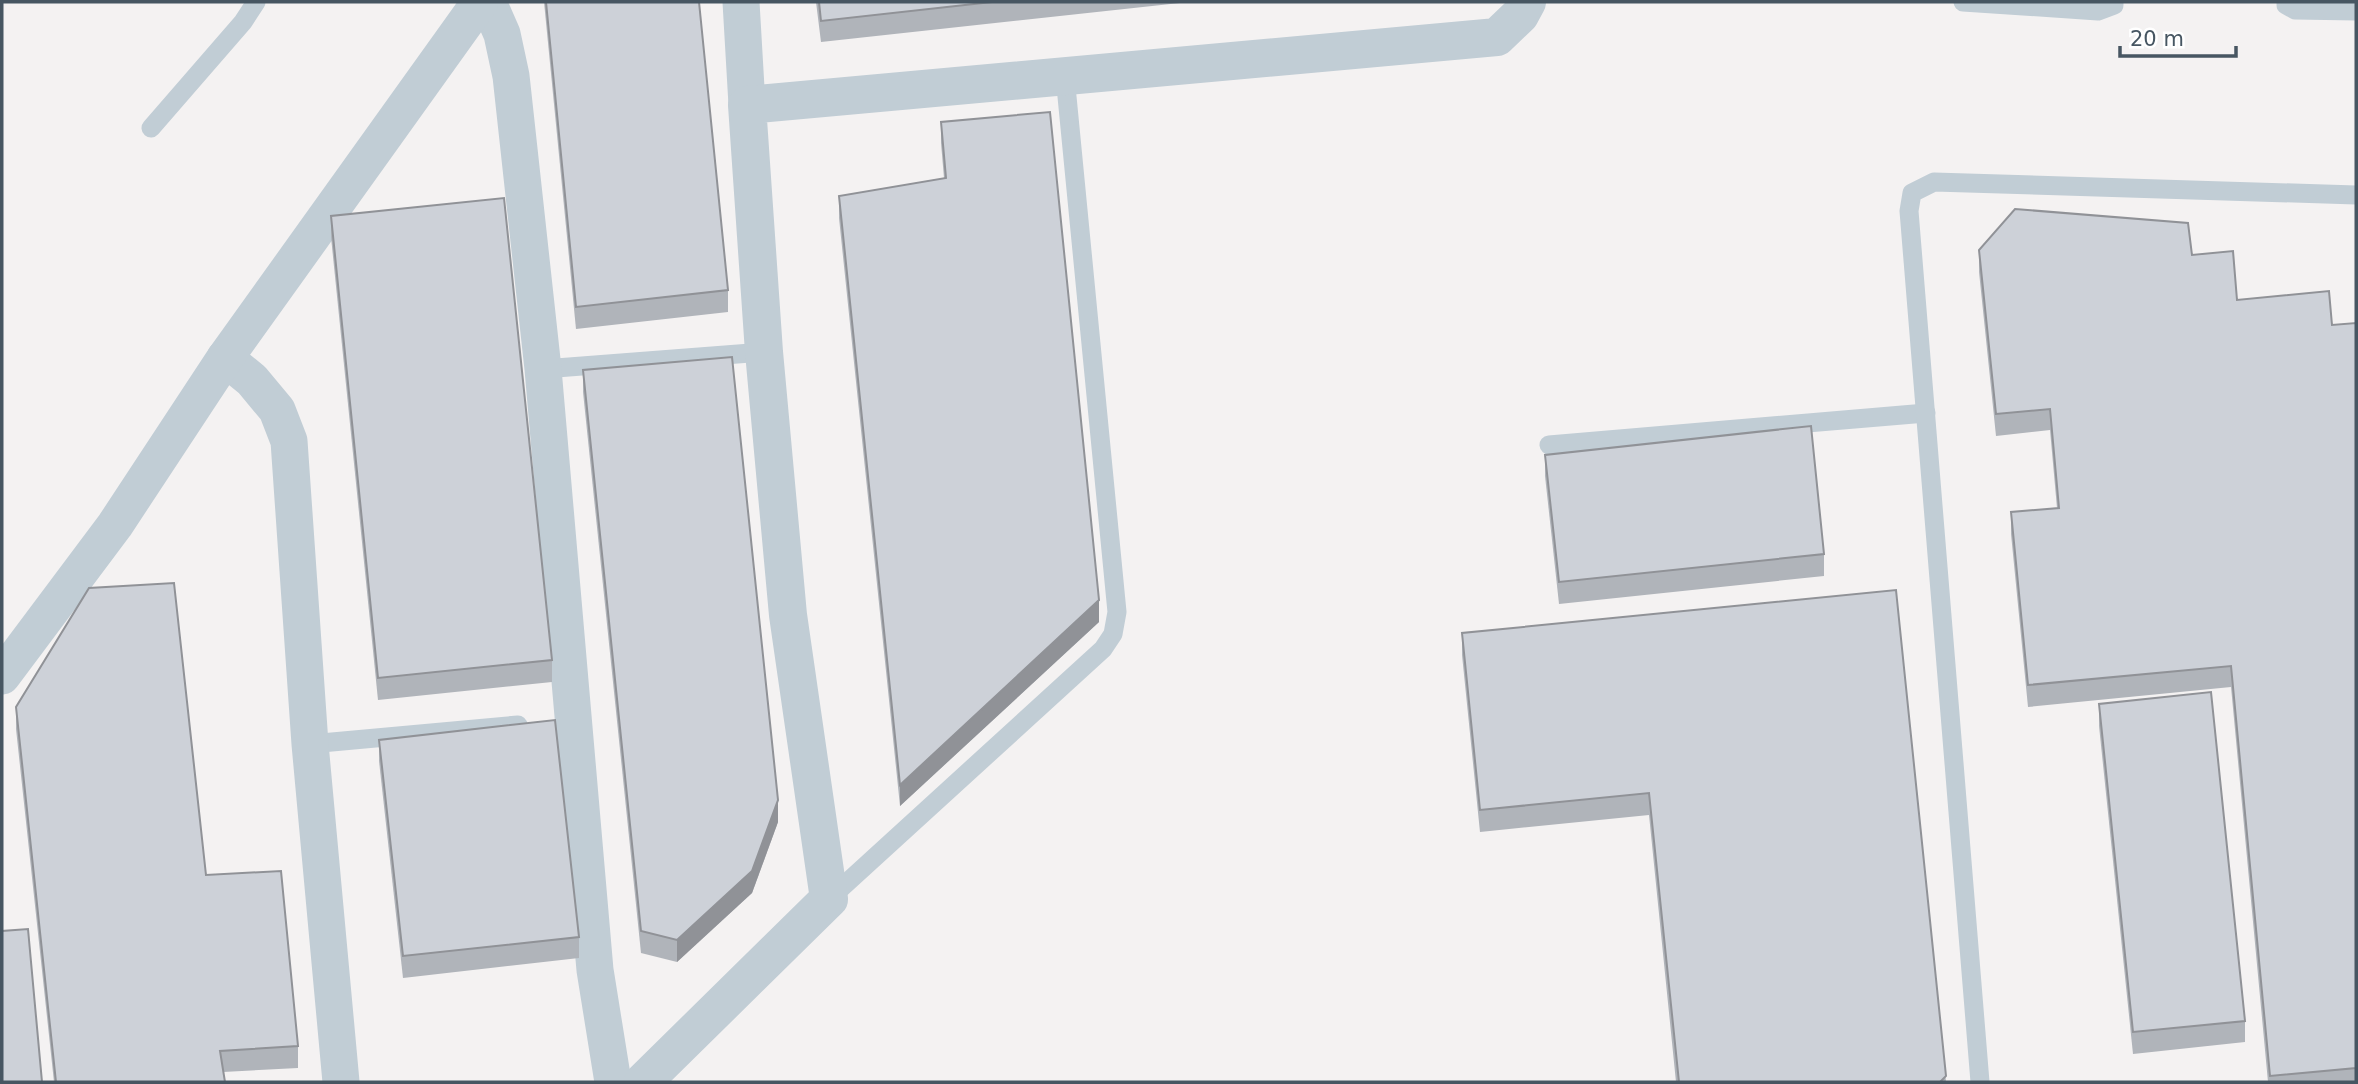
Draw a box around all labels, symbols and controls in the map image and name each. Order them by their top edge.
scale bar [2120,14,2236,58]
text: 20 m [2130,27,2184,51]

